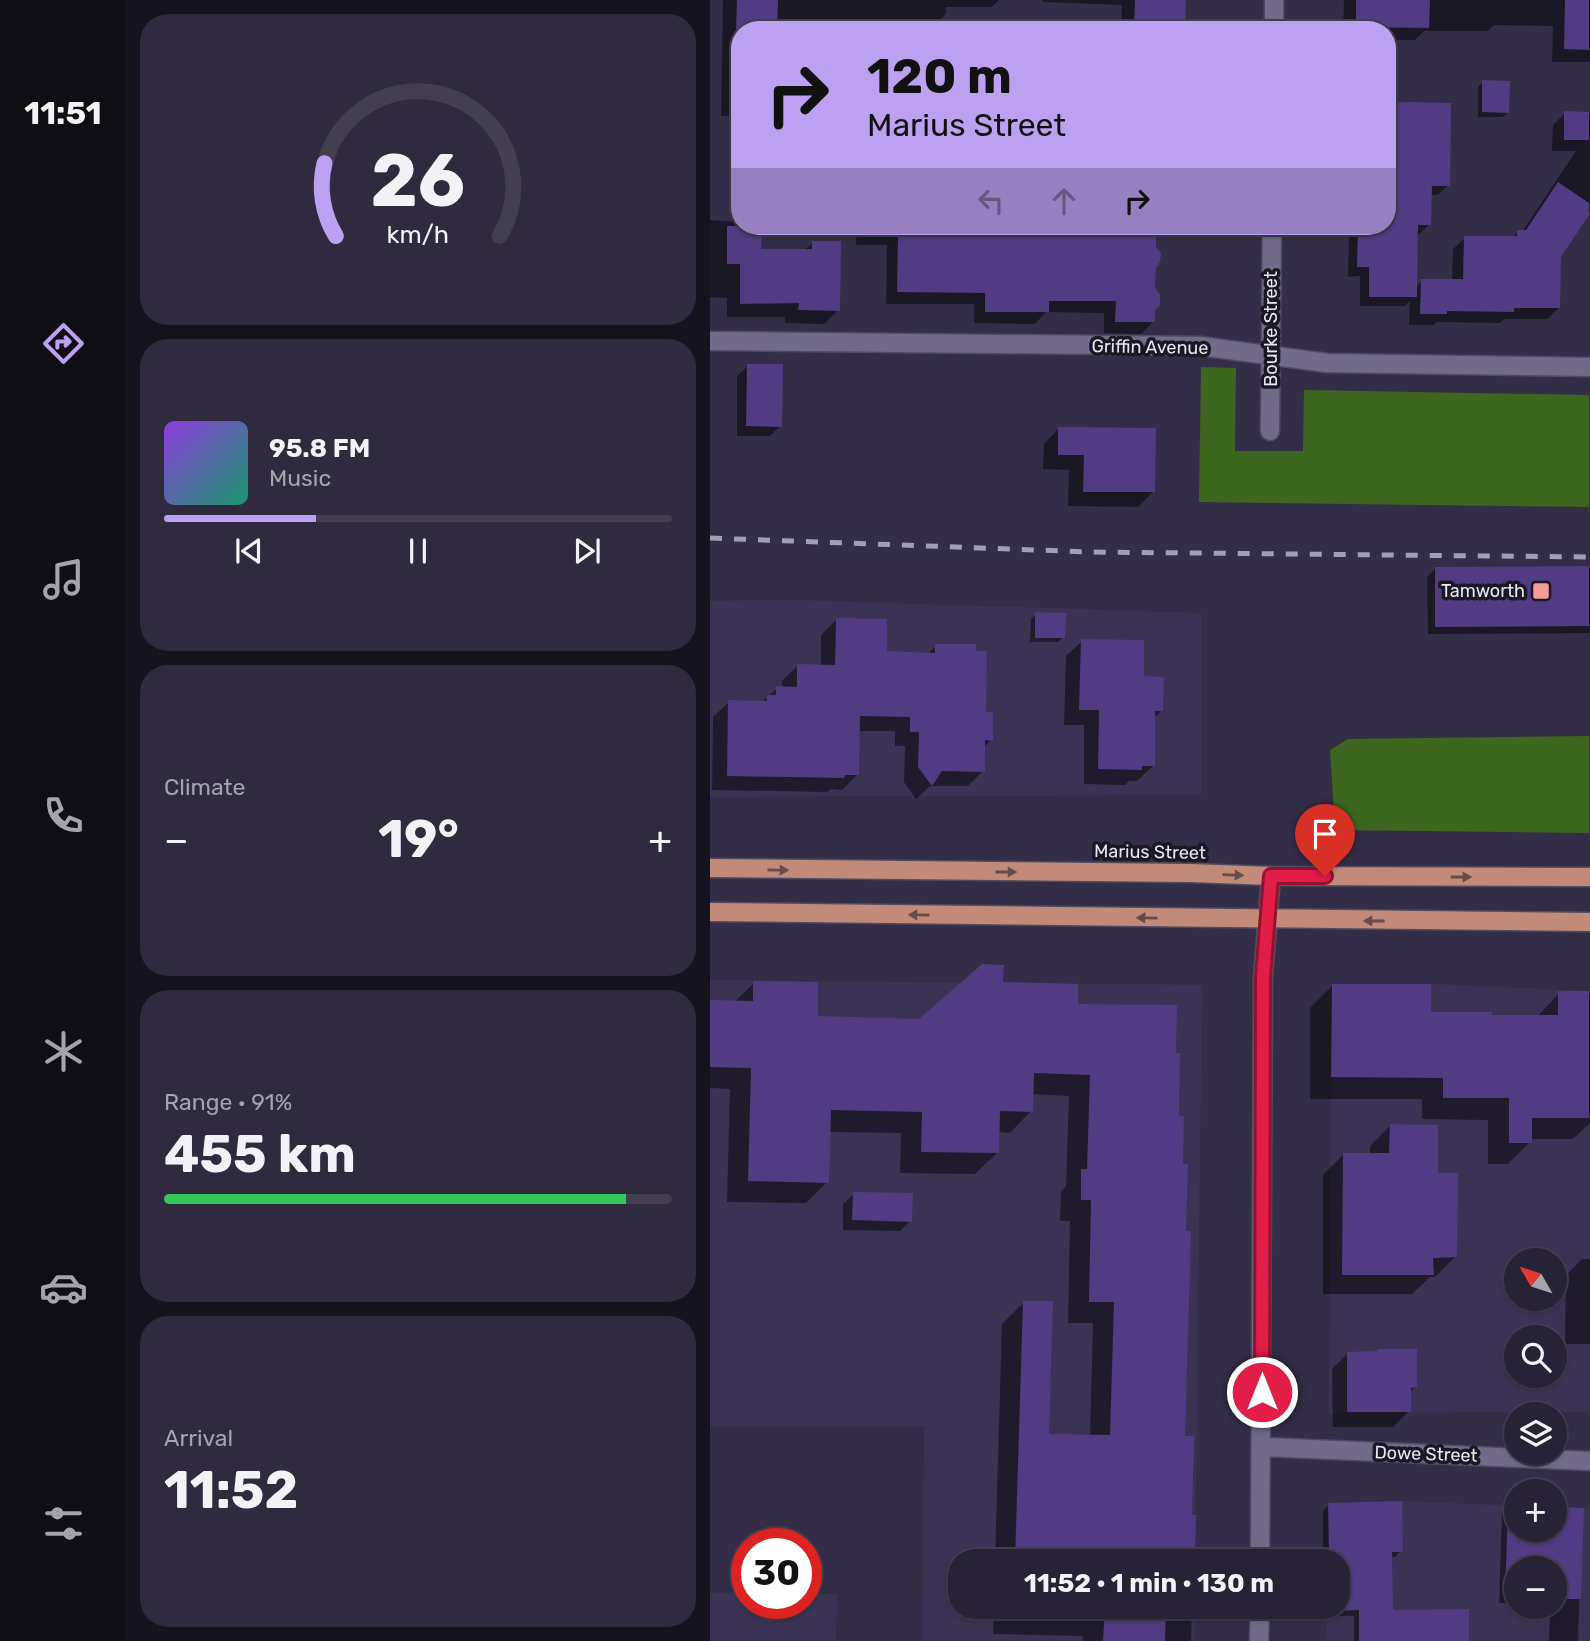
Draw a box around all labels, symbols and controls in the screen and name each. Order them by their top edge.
text: 120 m [867,47,1012,105]
icon: right [752,49,843,140]
text: 11:51 [24,94,102,132]
text: Marius Street [867,106,1066,144]
text: 26 [371,138,465,224]
icon: left [972,182,1010,220]
icon: ahead [1045,182,1083,220]
icon: right [1118,182,1156,220]
text: km/h [387,220,449,249]
street label: Bourke Street [1260,271,1282,387]
icon: directions [39,319,88,368]
street label: Griffin Avenue [1091,335,1209,359]
text: 95.8 FM [269,433,370,464]
text: Music [269,464,331,492]
icon: previous [230,532,268,570]
icon: pause [399,532,437,570]
icon: next [568,532,606,570]
icon: music [39,555,88,604]
place label: Tamworth [1441,580,1525,602]
marker: Tamworth [1531,581,1551,601]
text: Climate [164,773,245,801]
icon: phone [39,791,88,840]
pin [1295,804,1355,876]
text: 19° [378,808,459,870]
icon: arrive [1306,815,1344,853]
text: − [164,817,189,863]
text: + [648,817,672,863]
street label: Marius Street [1094,840,1206,864]
one-way arrow [767,864,789,876]
one-way arrow [995,866,1017,878]
one-way arrow [1222,869,1244,880]
one-way arrow [1450,871,1472,883]
one-way arrow [908,909,930,921]
one-way arrow [1136,912,1158,924]
one-way arrow [1363,915,1385,926]
icon: climate [39,1027,88,1076]
text: Range · 91% [164,1088,292,1116]
text: 455 km [164,1123,356,1185]
north arrow [1504,1248,1568,1311]
map controls [1504,1248,1567,1619]
icon: car [39,1263,88,1312]
button: search [1504,1325,1567,1388]
position arrow [1225,1355,1299,1429]
button: layers [1504,1402,1567,1465]
text: Arrival [164,1424,233,1452]
street label: Dowe Street [1374,1441,1478,1467]
text: 11:52 [164,1459,298,1521]
button: + [1504,1479,1567,1542]
icon: filters [39,1499,88,1548]
speed limit sign: 30 [731,1528,822,1619]
button: − [1504,1556,1567,1619]
text: 11:52 · 1 min · 130 m [1024,1568,1274,1599]

